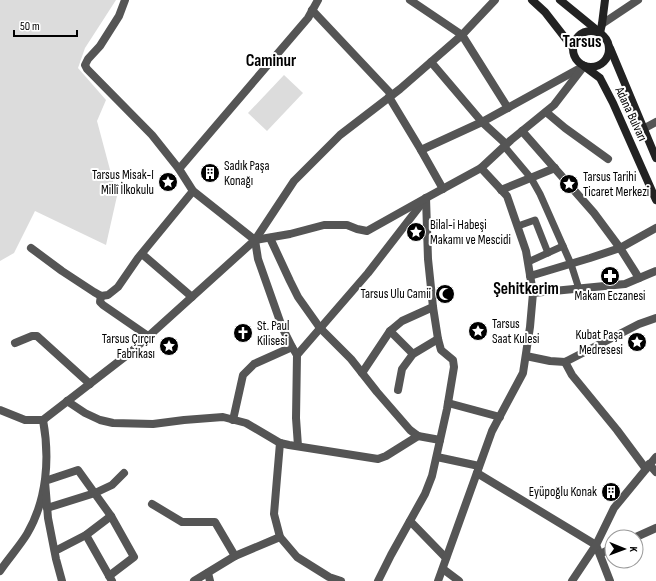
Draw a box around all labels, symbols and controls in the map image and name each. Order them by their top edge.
scale bar [14,12,77,38]
text: 50 m [20,19,40,34]
district label: Tarsus [563,32,602,52]
district label: Caminur [246,51,296,71]
street label: Adana Bulvarı [611,83,651,144]
place label: Sadık Paşa Konağı [224,158,269,189]
building icon: Sadık Paşa Konağı [199,162,221,184]
place label: Tarsus Misak-I Millî İlkokulu [92,167,154,198]
place label: Tarsus Tarihi Ticaret Merkezi [583,169,649,200]
place icon: Tarsus Misak-I Millî İlkokulu [157,171,179,193]
place icon: Tarsus Tarihi Ticaret Merkezi [558,173,580,195]
place label: Bilal-i Habeşi Makamı ve Mescidi [430,217,511,248]
place icon: Bilal-i Habeşi Makamı ve Mescidi [405,221,427,243]
pharmacy icon: Makam Eczanesi [599,265,621,287]
district label: Şehitkerim [493,279,559,299]
mosque icon: Tarsus Ulu Camii [434,283,456,305]
place label: Tarsus Ulu Camii [361,286,431,302]
place label: Makam Eczanesi [574,288,646,304]
place label: Tarsus Saat Kulesi [492,316,540,347]
place label: St. Paul Kilisesi [257,318,289,349]
place icon: Tarsus Saat Kulesi [467,320,489,342]
church icon: St. Paul Kilisesi [232,322,254,344]
place label: Kubat Paşa Medresesi [575,327,623,358]
place label: Tarsus Çırçır Fabrikası [102,331,155,362]
place icon: Kubat Paşa Medresesi [626,331,648,353]
place icon: Tarsus Çırçır Fabrikası [158,335,180,357]
building icon: Eyüpoğlu Konak [600,481,622,503]
place label: Eyüpoğlu Konak [529,484,597,500]
north arrow [604,529,644,569]
text: K [627,546,640,553]

